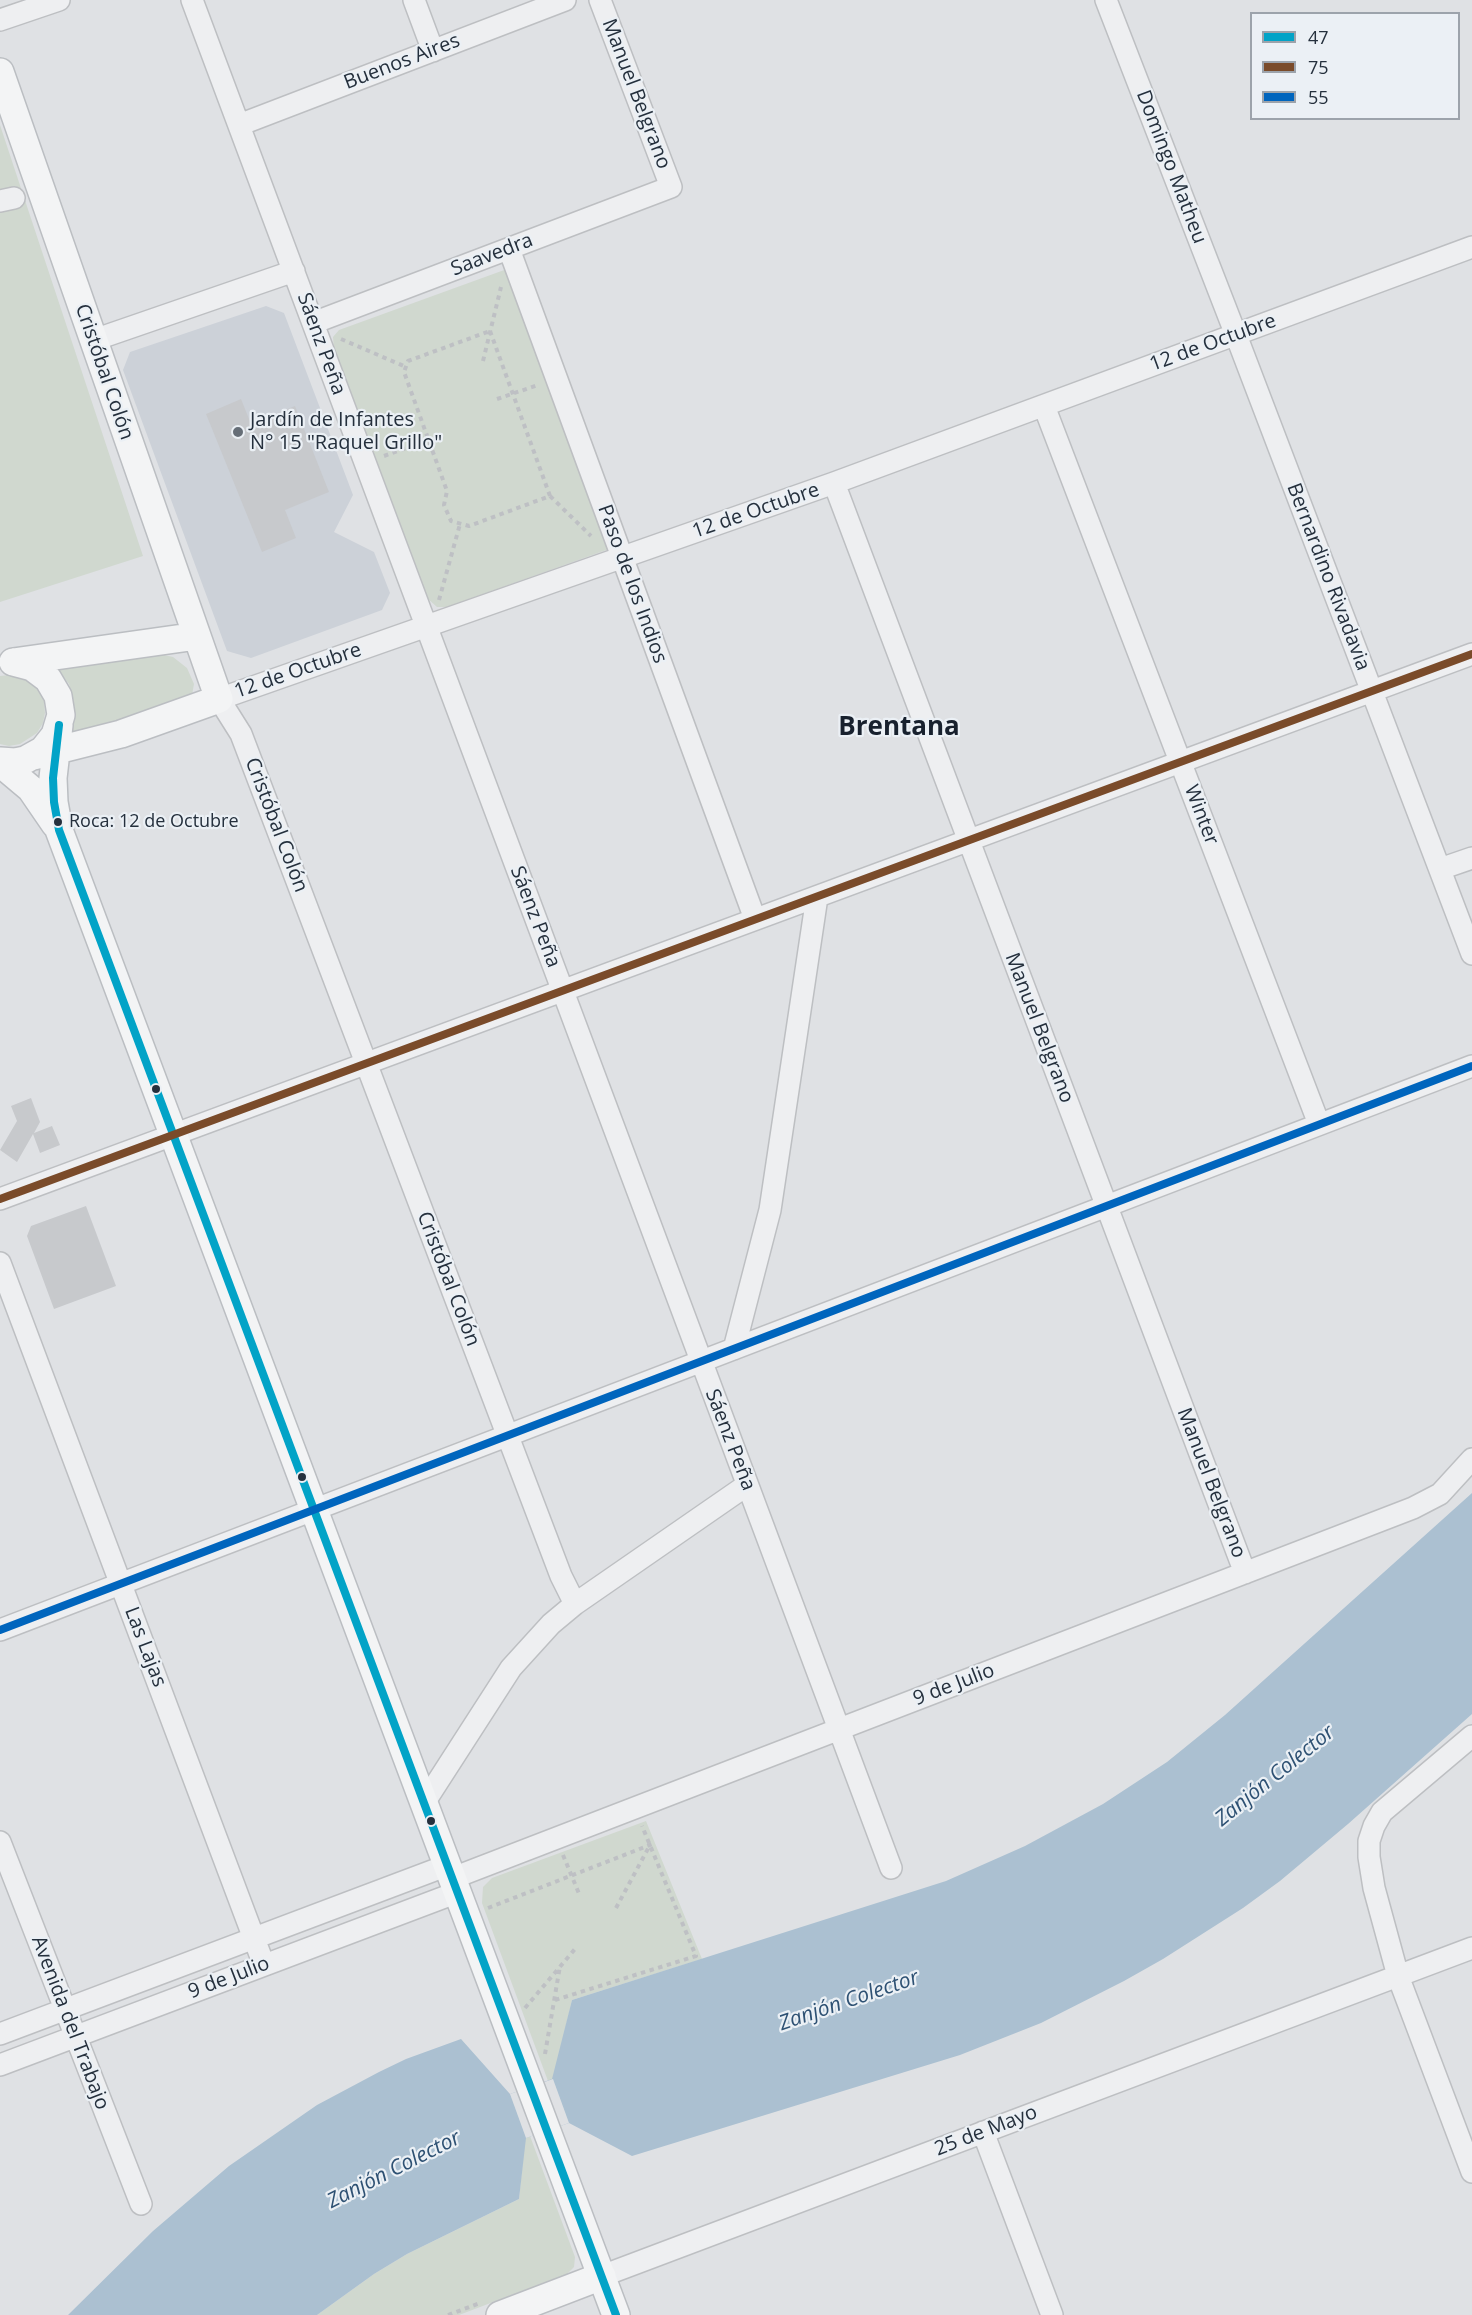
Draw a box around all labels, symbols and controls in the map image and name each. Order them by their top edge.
legend [1250,12,1460,120]
street label: Manuel Belgrano [596,16,676,172]
text: 47 [1308,25,1329,49]
street label: Buenos Aires [341,29,463,95]
text: 75 [1308,55,1329,79]
text: 55 [1308,85,1329,109]
street label: Domingo Matheu [1131,87,1211,247]
street label: Saavedra [448,228,536,282]
street label: Sáenz Peña [291,290,351,398]
street label: Cristóbal Colón [70,301,138,443]
street label: 12 de Octubre [1146,309,1280,377]
place label: Jardín de Infantes N° 15 "Raquel Grillo" [250,408,442,455]
marker: Jardín de Infantes N° 15 "Raquel Grillo" [231,425,245,439]
street label: 12 de Octubre [689,478,823,544]
street label: Bernardino Rivadavia [1281,480,1375,674]
street label: Paso de los Indios [592,501,672,667]
street label: 12 de Octubre [231,638,365,704]
district label: Brentana [838,712,960,744]
street label: Cristóbal Colón [239,754,313,896]
street label: Winter [1179,782,1223,848]
place label: Roca: 12 de Octubre [69,811,239,833]
marker: Roca: 12 de Octubre [52,816,64,828]
street label: Sáenz Peña [505,863,565,971]
street label: Manuel Belgrano [999,950,1079,1106]
unlabelled marker [150,1083,162,1095]
street label: Cristóbal Colón [411,1208,485,1350]
street label: Sáenz Peña [700,1386,760,1494]
street label: Manuel Belgrano [1171,1405,1251,1561]
unlabelled marker [296,1471,308,1483]
street label: Las Lajas [119,1604,171,1690]
street label: 9 de Julio [910,1659,998,1711]
water label: Zanjón Colector [1210,1720,1340,1832]
unlabelled marker [425,1815,437,1827]
street label: Avenida del Trabajo [26,1933,114,2113]
street label: 9 de Julio [185,1952,273,2004]
water label: Zanjón Colector [776,1965,922,2037]
street label: 25 de Mayo [931,2100,1041,2162]
water label: Zanjón Colector [323,2126,465,2214]

